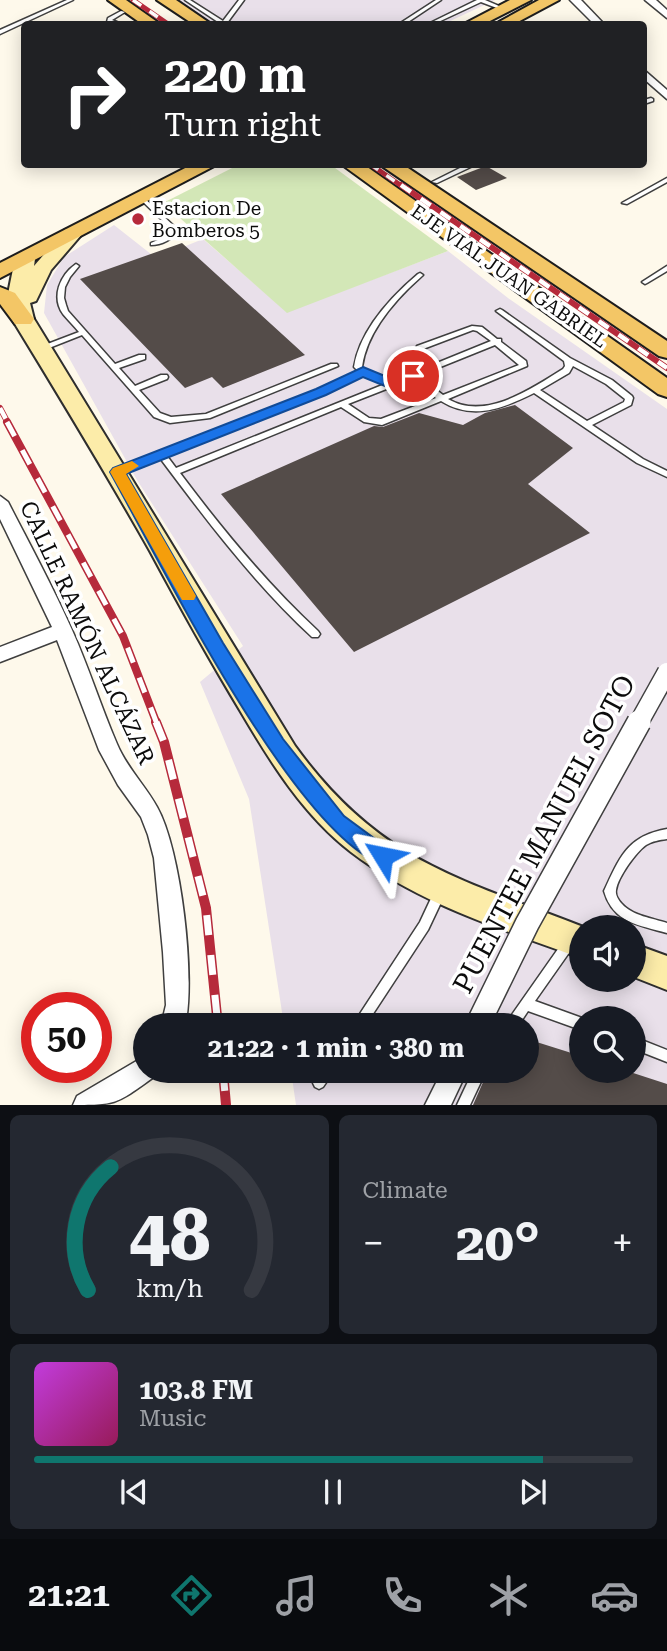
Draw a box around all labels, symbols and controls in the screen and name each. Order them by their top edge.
text: 220 m [164,47,306,104]
icon: right [49,49,140,140]
text: Turn right [164,106,321,144]
place label: Estacion De Bomberos 5 [152,197,261,242]
street label: EJE VIAL JUAN GABRIEL [407,200,611,352]
marker: Estacion De Bomberos 5 [130,211,146,227]
pin [383,346,443,406]
icon: arrive [394,357,432,395]
street label: CALLE RAMÓN ALCÁZAR [14,497,161,769]
street label: PUENTEE MANUEL SOTO [446,669,642,999]
position arrow [346,819,420,893]
map controls [569,915,646,1083]
button: sound [569,915,646,992]
speed limit sign: 50 [21,992,112,1083]
button: search [569,1006,646,1083]
text: 21:22 · 1 min · 380 m [208,1033,464,1063]
text: Climate [363,1177,448,1204]
text: 48 [128,1194,210,1279]
text: 20° [456,1212,540,1273]
text: − [363,1221,384,1265]
text: + [612,1221,633,1265]
text: km/h [136,1274,203,1303]
text: 103.8 FM [139,1375,253,1405]
text: Music [139,1405,206,1432]
icon: previous [115,1473,153,1511]
icon: pause [314,1473,352,1511]
icon: next [514,1473,552,1511]
icon: directions [167,1571,216,1620]
icon: music [272,1571,321,1620]
icon: phone [378,1571,427,1620]
icon: climate [484,1571,533,1620]
icon: car [590,1571,639,1620]
text: 21:21 [28,1576,110,1614]

